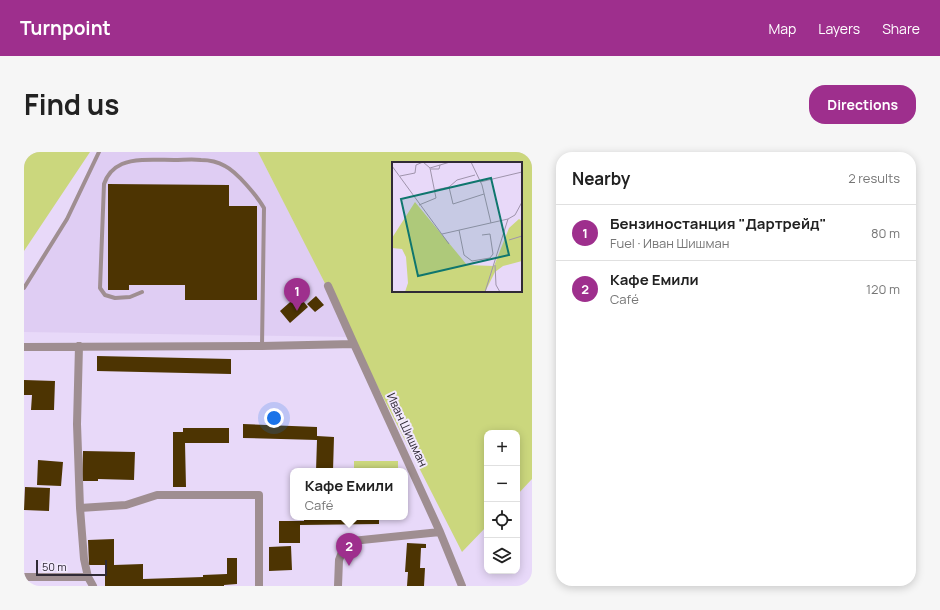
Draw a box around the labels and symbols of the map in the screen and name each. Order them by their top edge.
inset map [392,162,522,292]
pin: 1 [284,278,310,311]
street label: Иван Шишман [383,390,432,469]
your location [264,408,284,428]
pin: 2 [336,533,362,566]
scale bar [36,558,107,577]

